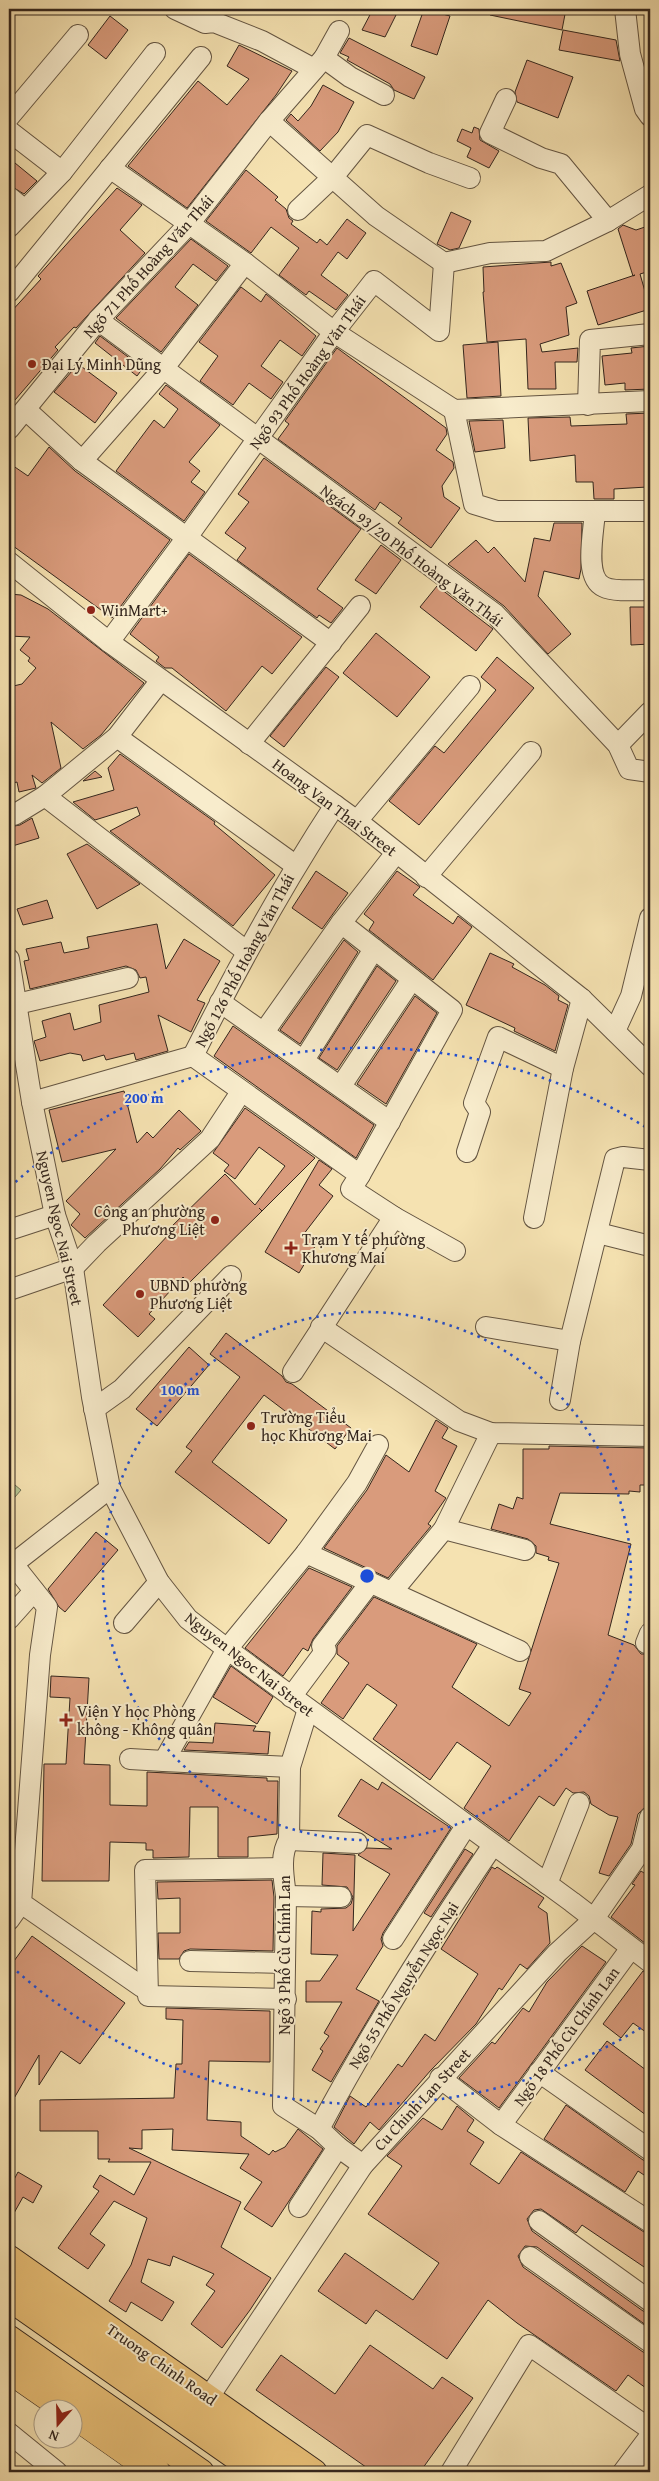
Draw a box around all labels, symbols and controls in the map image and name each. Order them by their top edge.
street label: Ngõ 71 Phố Hoàng Văn Thái [77,189,219,343]
street label: Ngõ 93 Phố Hoàng Văn Thái [243,289,372,454]
place label: Đại Lý Minh Dũng [42,352,161,376]
marker: Đại Lý Minh Dũng [26,358,38,370]
street label: Ngách 93/20 Phố Hoàng Văn Thái [315,478,509,632]
place label: WinMart+ [101,598,168,622]
marker: WinMart+ [85,604,97,616]
street label: Hoang Van Thai Street [268,752,403,862]
street label: Ngõ 126 Phố Hoàng Văn Thái [188,869,300,1051]
text: 200 m [124,1087,164,1108]
street label: Nguyen Ngoc Nai Street [30,1148,90,1308]
place label: Công an phường Phương Liệt [94,1199,205,1241]
marker: Công an phường Phương Liệt [209,1214,221,1226]
place label: Trạm Y tế phường Khương Mai [302,1227,425,1269]
marker: Trạm Y tế phường Khương Mai [284,1241,298,1255]
place label: UBND phường Phương Liệt [150,1273,247,1315]
marker: UBND phường Phương Liệt [134,1288,146,1300]
text: 100 m [160,1379,200,1400]
place label: Trường Tiểu học Khương Mai [261,1405,372,1447]
marker: Trường Tiểu học Khương Mai [245,1420,257,1432]
centre of rings [358,1567,376,1585]
street label: Nguyen Ngoc Nai Street [180,1606,320,1722]
place label: Viện Y học Phòng không - Không quân [77,1699,212,1741]
marker: Viện Y học Phòng không - Không quân [59,1713,73,1727]
street label: Ngõ 3 Phố Cù Chính Lan [272,1875,296,2035]
street label: Ngõ 55 Phố Nguyễn Ngọc Nại [342,1896,465,2073]
street label: Ngõ 18 Phố Cù Chính Lan [507,1961,625,2111]
street label: Cu Chinh Lan Street [368,2042,476,2156]
street label: Truong Chinh Road [102,2317,222,2411]
north arrow [32,2398,82,2448]
text: N [45,2425,61,2447]

